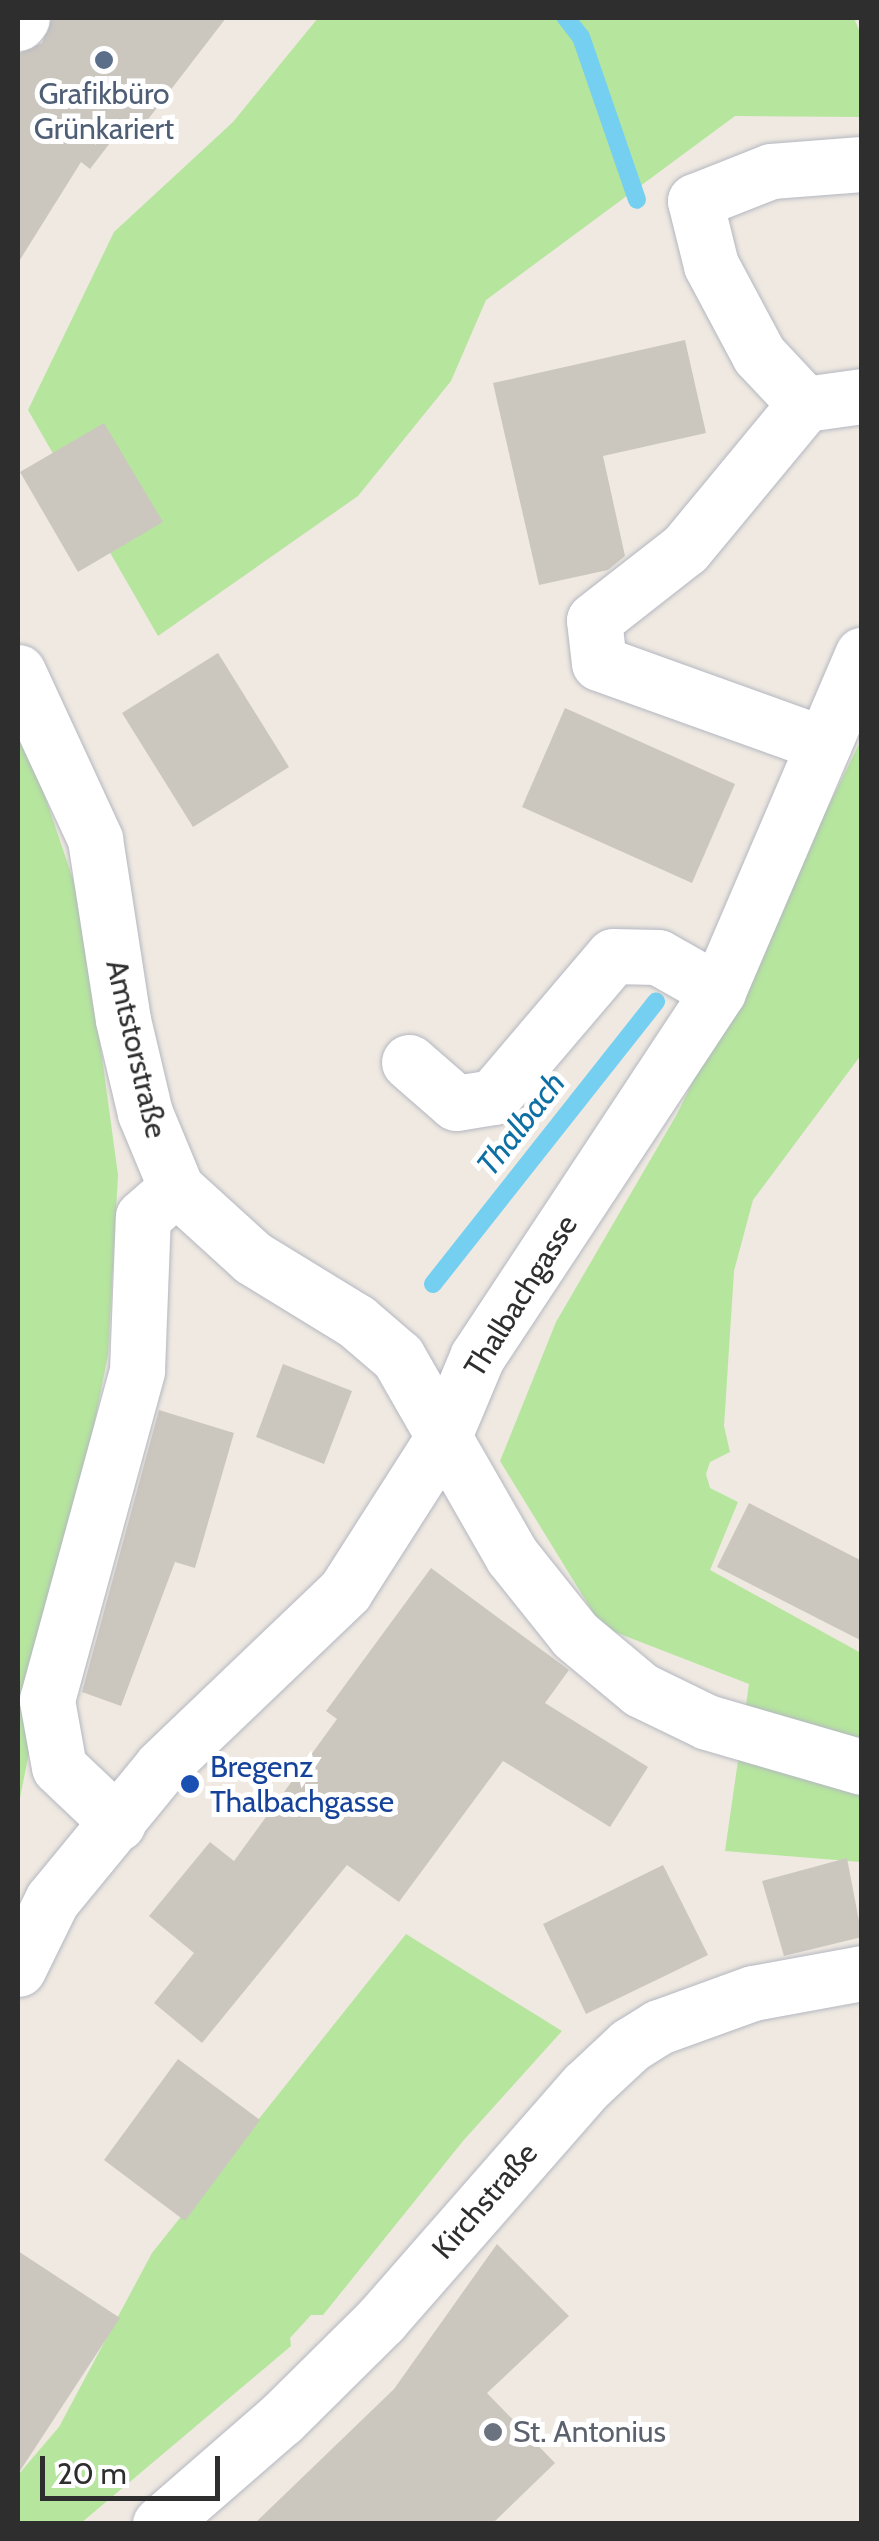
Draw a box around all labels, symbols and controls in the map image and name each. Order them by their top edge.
marker: Grafikbüro Grünkariert [93,49,115,71]
place label: Grafikbüro Grünkariert [34,76,174,146]
street label: Amtstorstraße [98,956,174,1142]
water label: Thalbach [469,1065,573,1183]
street label: Thalbachgasse [457,1208,585,1384]
place label: Bregenz Thalbachgasse [210,1749,394,1820]
marker: Bregenz Thalbachgasse [179,1773,201,1795]
street label: Kirchstraße [425,2136,545,2266]
place label: St. Antonius [513,2414,666,2450]
marker: St. Antonius [482,2421,504,2443]
scale bar [45,2436,225,2498]
text: 20 m [57,2455,127,2492]

